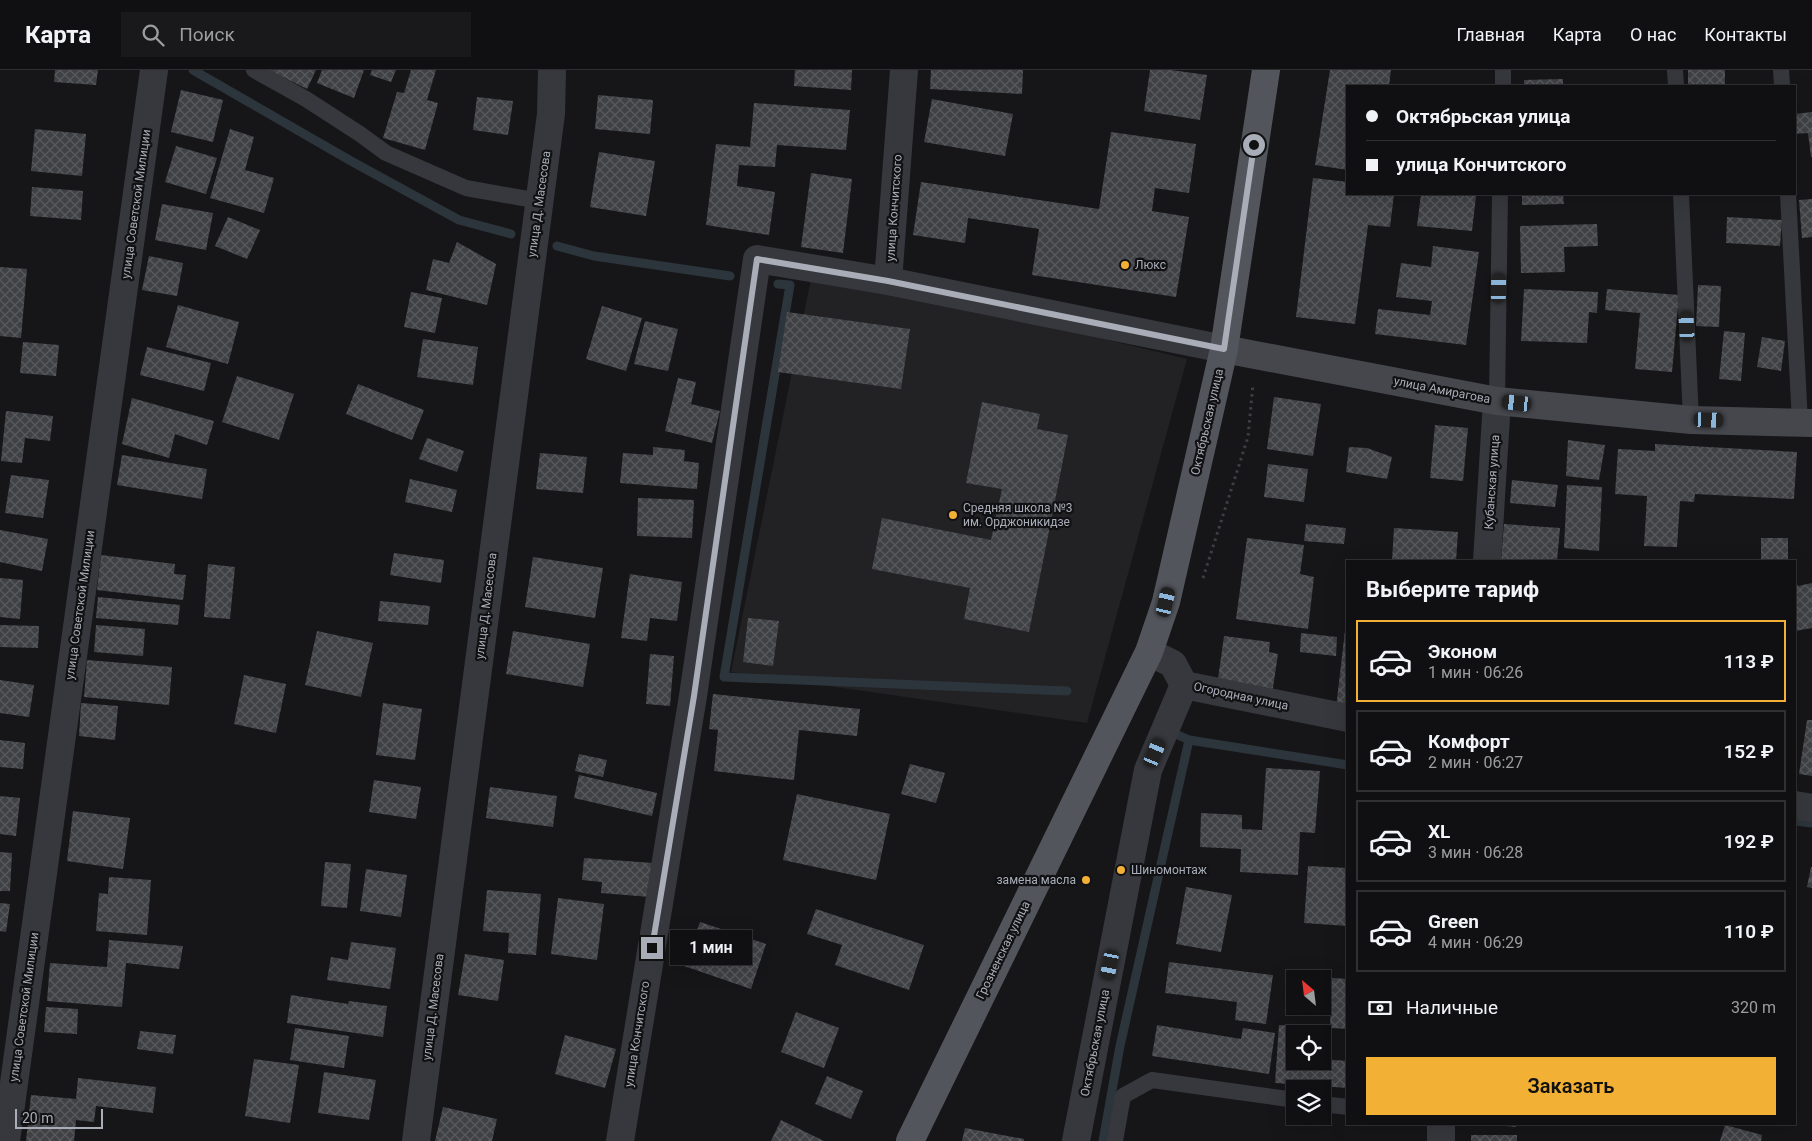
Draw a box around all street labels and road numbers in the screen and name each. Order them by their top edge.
street label: улица Советской Милиции [119,128,153,280]
street label: улица Д. Масесова [525,150,553,258]
street label: улица Кончитского [883,154,905,262]
street label: Октябрьская улица [1188,367,1226,477]
street label: улица Амирагова [1393,374,1491,406]
street label: Кубанская улица [1482,434,1502,530]
street label: улица Советской Милиции [63,529,97,681]
street label: улица Д. Масесова [473,552,499,660]
street label: Огородная улица [1192,679,1290,713]
street label: Грозненская улица [973,899,1033,1001]
street label: улица Советской Милиции [7,931,41,1083]
street label: улица Д. Масесова [420,953,446,1061]
street label: улица Кончитского [622,980,652,1088]
street label: Октябрьская улица [1078,988,1112,1098]

